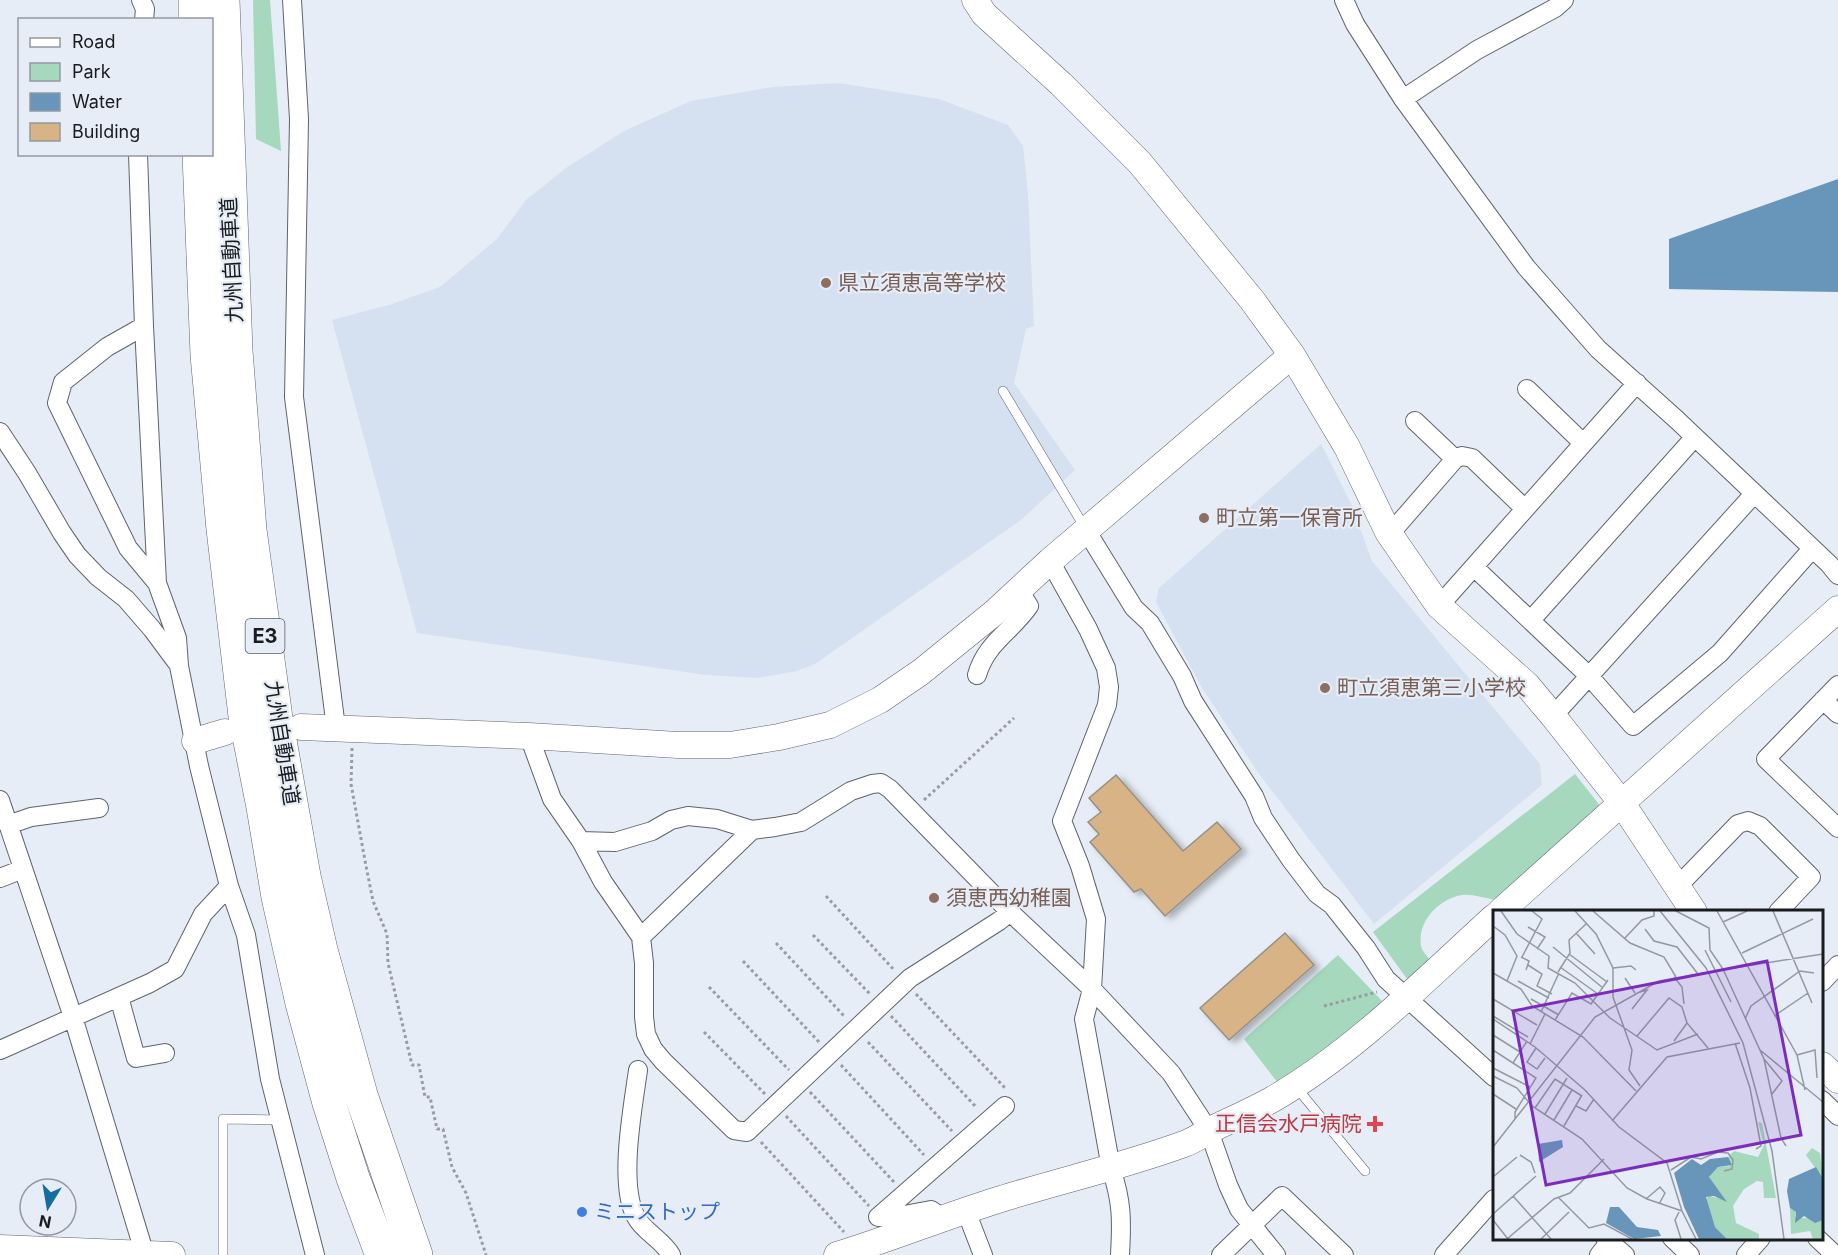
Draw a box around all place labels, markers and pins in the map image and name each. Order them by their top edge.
place label: 県立須恵高等学校 [838,270,1006,295]
marker: 県立須恵高等学校 [819,276,833,290]
place label: 町立第一保育所 [1216,505,1363,530]
marker: 町立第一保育所 [1197,511,1211,525]
place label: 町立須恵第三小学校 [1337,675,1526,700]
marker: 町立須恵第三小学校 [1318,681,1332,695]
place label: 須恵西幼稚園 [946,885,1072,910]
marker: 須恵西幼稚園 [927,891,941,905]
place label: 正信会水戸病院 [1215,1111,1362,1136]
marker: 正信会水戸病院 [1366,1115,1384,1133]
place label: ミニストップ [594,1199,720,1224]
marker: ミニストップ [575,1205,589,1219]

